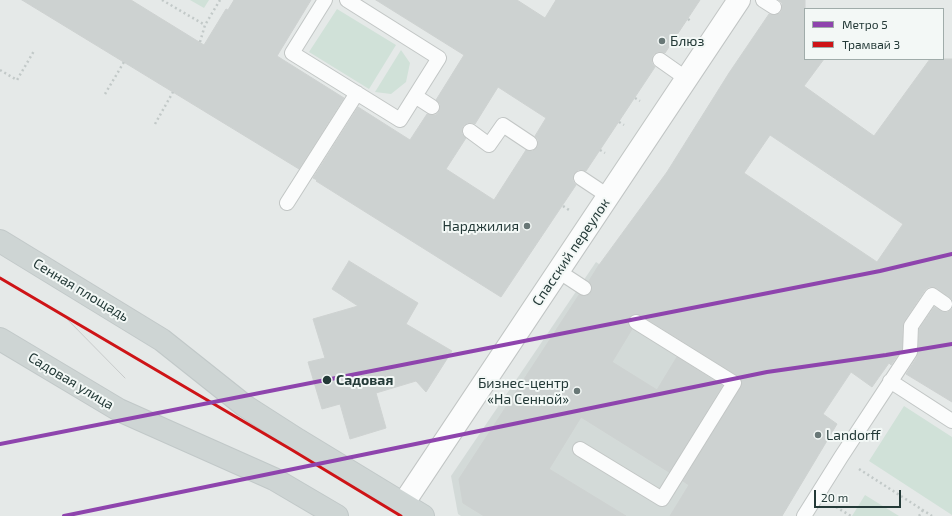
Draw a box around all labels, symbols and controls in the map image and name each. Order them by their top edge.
legend [804,8,944,60]
text: Метро 5 [842,17,888,31]
place label: Блюз [670,33,704,49]
marker: Блюз [657,36,667,46]
text: Трамвай 3 [842,37,900,51]
street label: Спасский переулок [529,195,613,309]
place label: Нарджилия [443,218,519,234]
marker: Нарджилия [522,221,532,231]
street label: Сенная площадь [30,255,132,325]
street label: Садовая улица [25,349,117,413]
place label: Садовая [336,372,393,388]
marker: Садовая [321,374,333,386]
place label: Бизнес-центр «На Сенной» [478,375,569,408]
marker: Бизнес-центр «На Сенной» [572,386,582,396]
place label: Landorff [826,427,881,443]
marker: Landorff [813,430,823,440]
scale bar [816,482,903,508]
text: 20 m [821,490,848,504]

